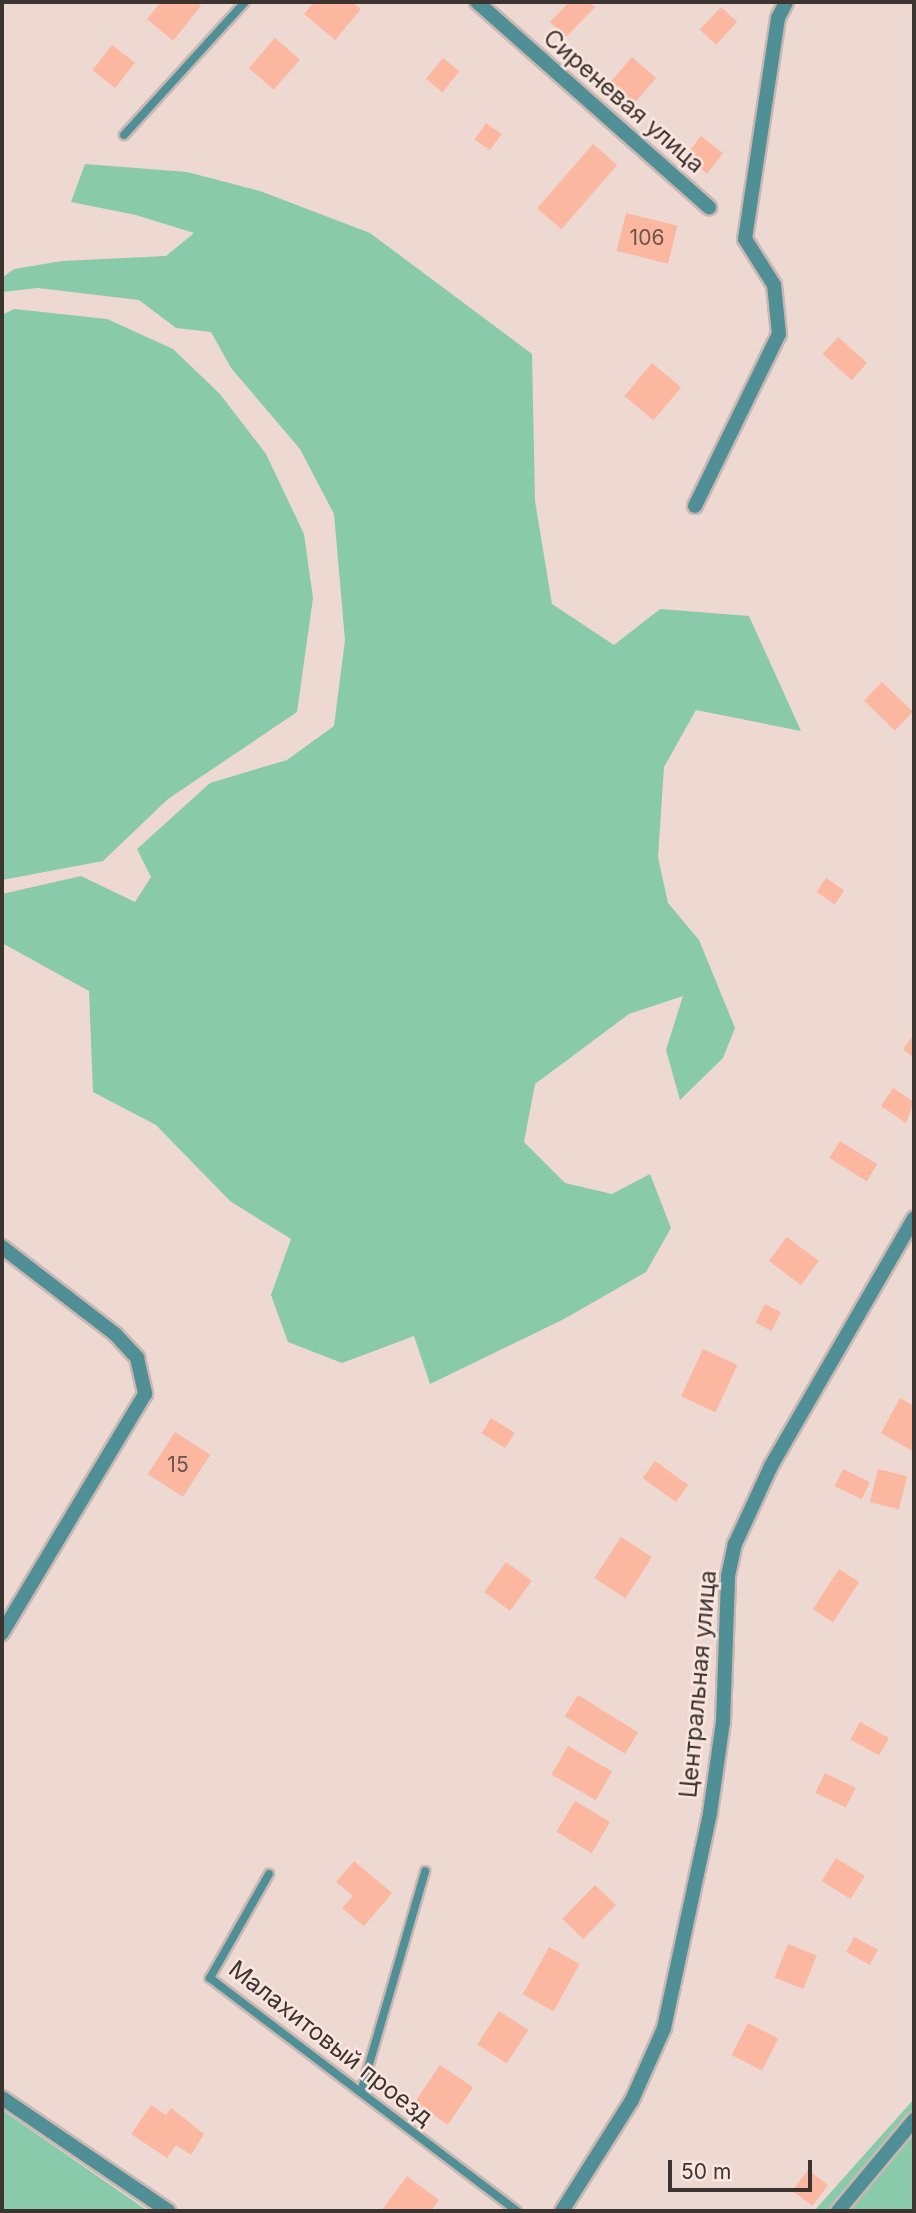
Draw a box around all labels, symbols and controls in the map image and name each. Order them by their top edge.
street label: Сиреневая улица [538,23,710,179]
house number: 106 [630,225,664,251]
house number: 15 [167,1452,189,1478]
street label: Центральная улица [674,1569,722,1799]
street label: Малахитовый проезд [223,1954,439,2132]
scale bar [671,2146,814,2190]
text: 50 m [681,2159,731,2184]

